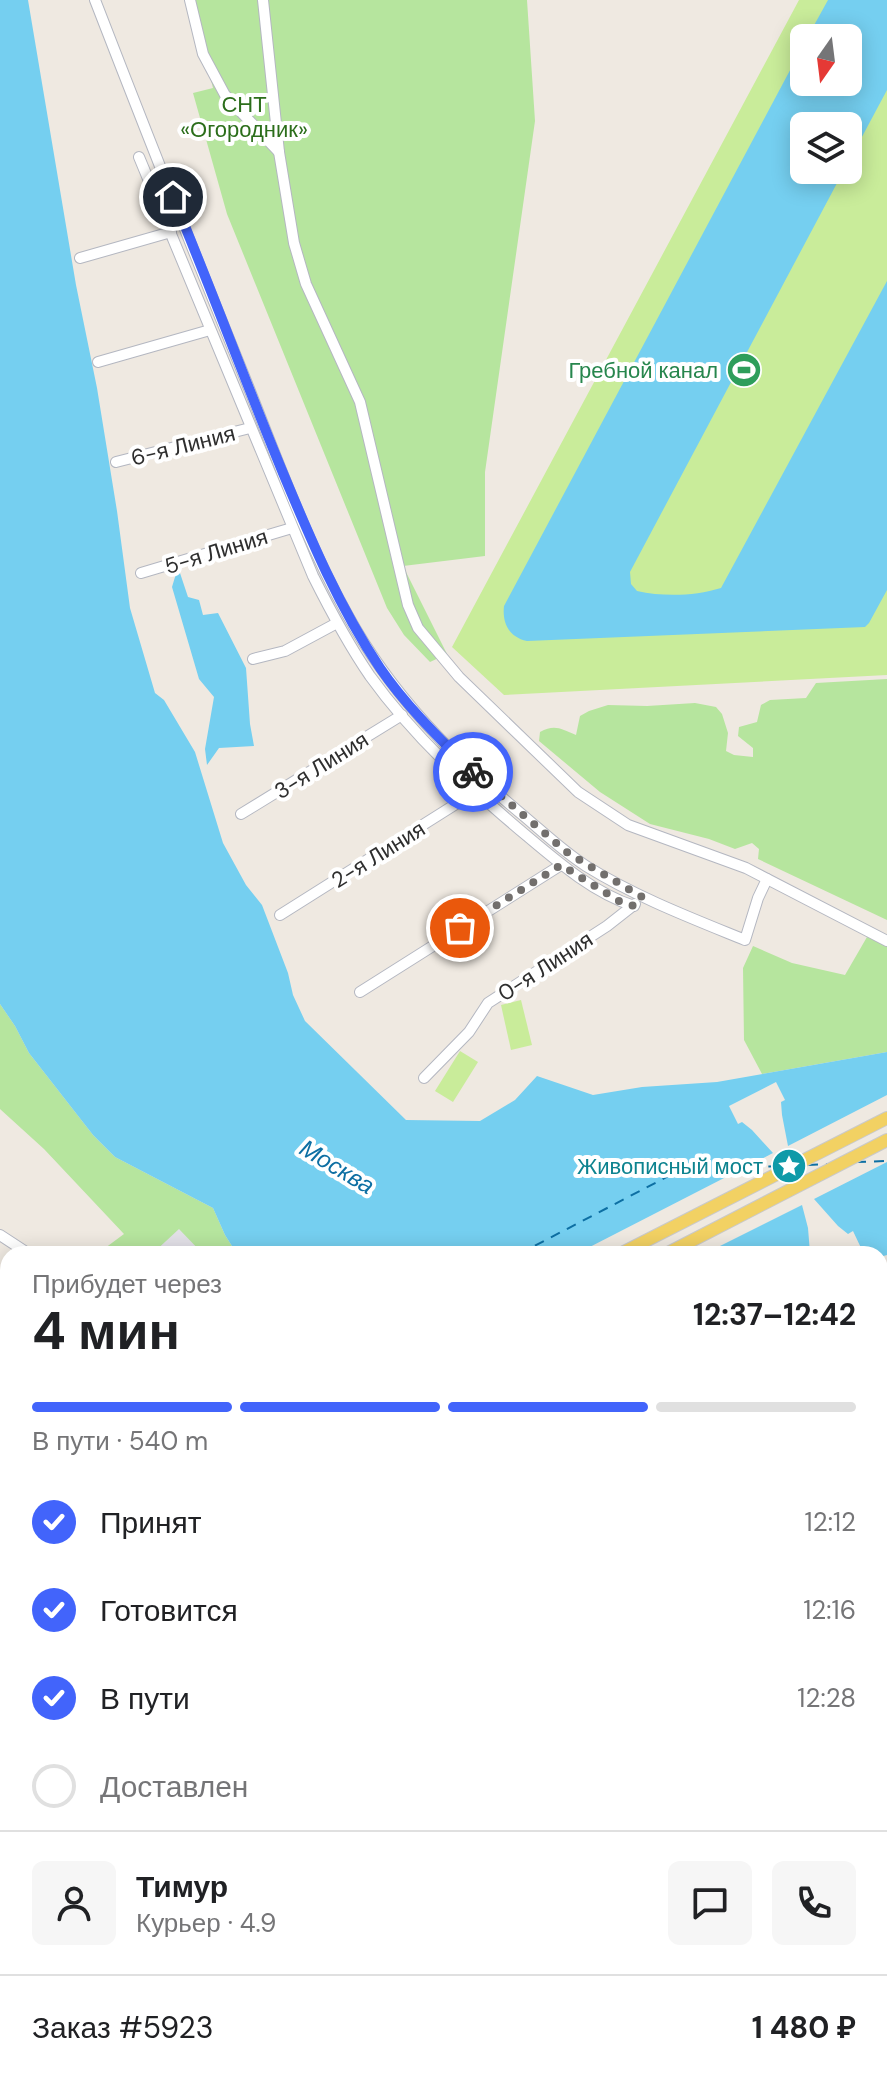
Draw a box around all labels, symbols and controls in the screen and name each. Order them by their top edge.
north arrow [790,24,862,96]
map controls [790,24,862,184]
park label: СНТ «Огородник» [180,90,308,144]
button: layers [790,112,862,184]
pin [139,163,207,231]
icon: home [151,175,195,219]
sports icon: Гребной канал [725,351,763,389]
place label: Гребной канал [568,356,718,385]
street label: 6-я Линия [128,419,238,472]
street label: 5-я Линия [161,522,271,581]
street label: 3-я Линия [269,725,374,806]
courier [433,732,513,812]
icon: bike [451,750,495,794]
street label: 2-я Линия [326,814,431,895]
pin [426,894,494,962]
icon: bag [438,906,482,950]
street label: 0-я Линия [492,925,598,1008]
water label: Москва [294,1132,380,1201]
place icon: Живописный мост [770,1147,808,1185]
place label: Живописный мост [577,1152,763,1181]
text: Прибудет через [32,1267,222,1301]
text: 12:37–12:42 [693,1295,856,1334]
text: 4 мин [32,1297,180,1365]
text: В пути · 540 m [32,1424,208,1458]
icon: check [32,1500,76,1544]
text: Принят [100,1503,202,1542]
text: 12:12 [805,1505,856,1539]
icon: check [32,1588,76,1632]
text: Готовится [100,1591,238,1630]
text: 12:16 [803,1593,856,1627]
icon: check [32,1676,76,1720]
text: В пути [100,1679,190,1718]
text: 12:28 [797,1681,856,1715]
text: Доставлен [100,1767,248,1806]
button: person [32,1861,116,1945]
button: chat [668,1861,752,1945]
button: phone [772,1861,856,1945]
text: Тимур [136,1867,228,1906]
text: Курьер · 4.9 [136,1906,276,1940]
text: Заказ #5923 [32,2008,214,2047]
text: 1 480 ₽ [752,2008,856,2047]

